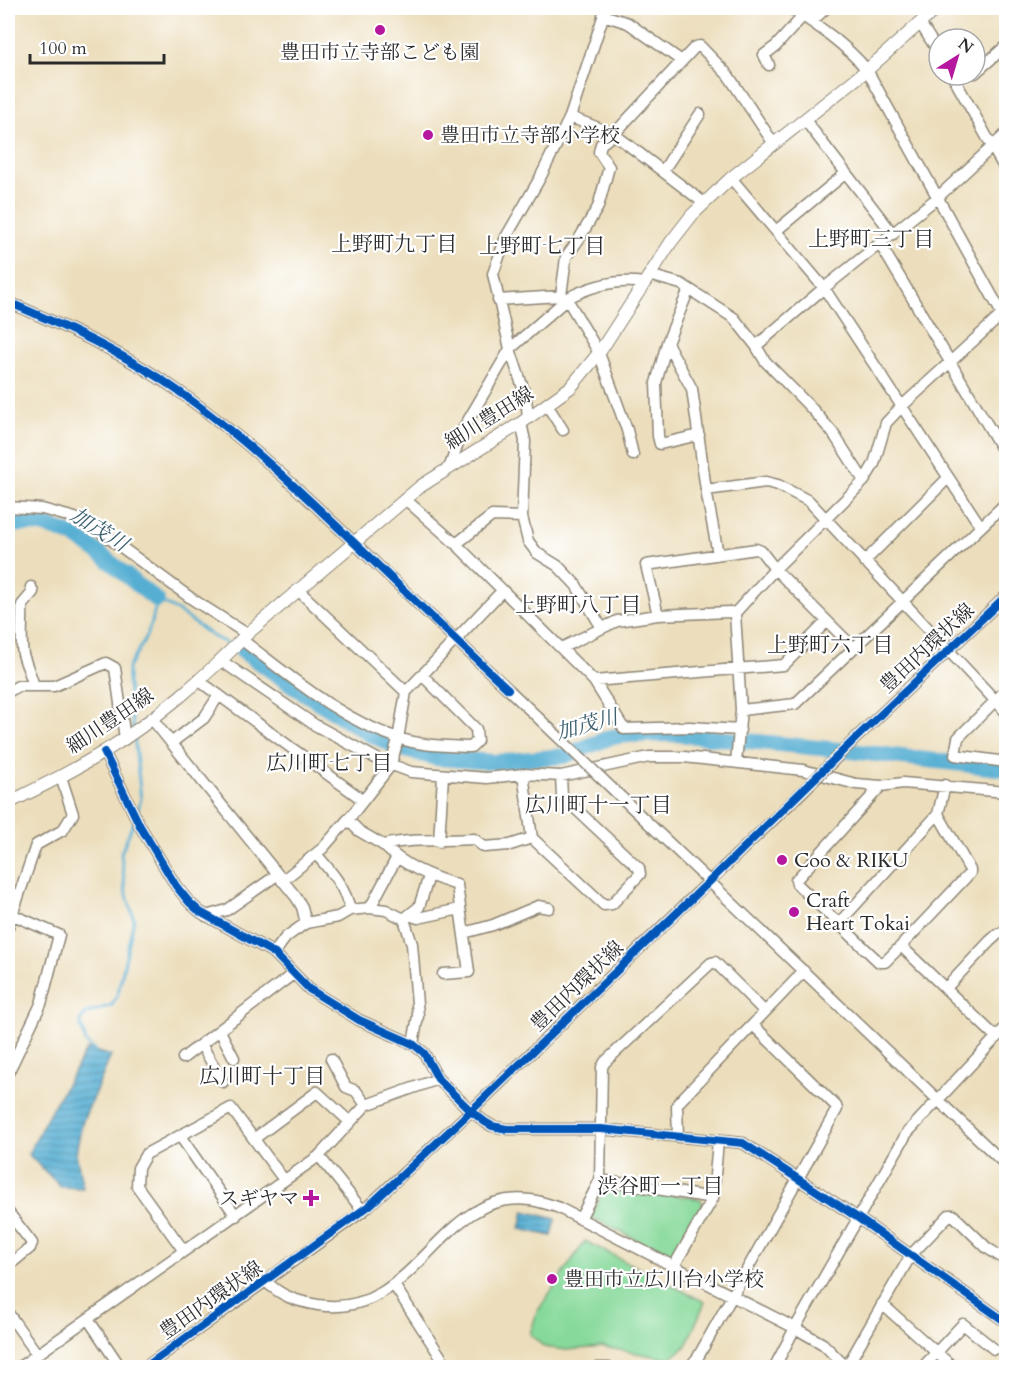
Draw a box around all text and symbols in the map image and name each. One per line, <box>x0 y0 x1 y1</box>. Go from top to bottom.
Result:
marker: 豊田市立寺部こども園 <box>373 23 387 37</box>
scale bar <box>30 27 164 65</box>
north arrow <box>927 27 987 87</box>
text: N <box>953 33 978 59</box>
text: 100 m <box>39 36 87 61</box>
place label: 豊田市立寺部こども園 <box>280 39 480 66</box>
place label: 豊田市立寺部小学校 <box>440 122 620 149</box>
marker: 豊田市立寺部小学校 <box>421 128 435 142</box>
district label: 上野町三丁目 <box>808 225 934 254</box>
district label: 上野町九丁目 <box>331 230 457 259</box>
district label: 上野町七丁目 <box>479 232 605 261</box>
street label: 細川豊田線 <box>439 380 539 456</box>
water label: 加茂川 <box>65 501 135 560</box>
district label: 上野町八丁目 <box>515 591 641 620</box>
street label: 豊田内環状線 <box>874 597 980 699</box>
district label: 上野町六丁目 <box>767 631 893 660</box>
street label: 細川豊田線 <box>61 682 159 760</box>
water label: 加茂川 <box>553 702 623 747</box>
district label: 広川町七丁目 <box>266 749 392 778</box>
district label: 広川町十一丁目 <box>525 791 672 820</box>
place label: Coo & RIKU <box>794 847 909 874</box>
marker: Coo & RIKU <box>775 853 789 867</box>
place label: Craft Heart Tokai <box>806 887 910 937</box>
marker: Craft Heart Tokai <box>787 905 801 919</box>
street label: 豊田内環状線 <box>524 935 630 1037</box>
district label: 広川町十丁目 <box>199 1062 325 1091</box>
district label: 渋谷町一丁目 <box>597 1172 723 1201</box>
place label: スギヤマ <box>219 1185 299 1212</box>
marker: スギヤマ <box>304 1191 318 1205</box>
street label: 豊田内環状線 <box>154 1255 268 1345</box>
place label: 豊田市立広川台小学校 <box>564 1266 764 1293</box>
marker: 豊田市立広川台小学校 <box>545 1272 559 1286</box>

